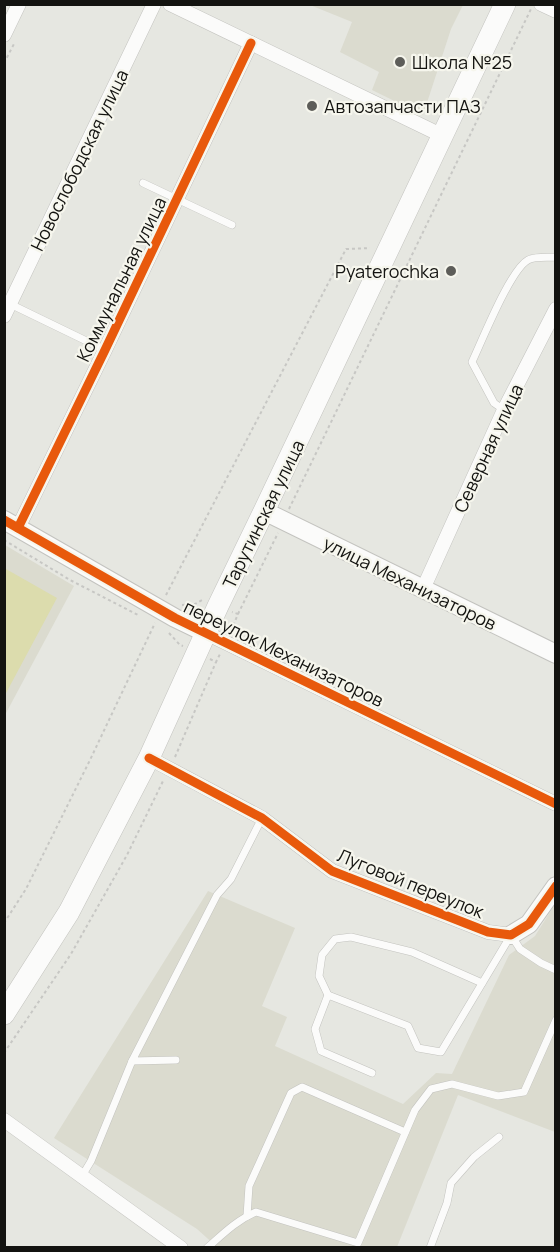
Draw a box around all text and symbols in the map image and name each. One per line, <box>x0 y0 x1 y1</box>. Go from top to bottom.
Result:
place label: Школа №25 <box>412 50 512 74</box>
marker: Школа №25 <box>393 55 407 69</box>
street label: Новослободская улица <box>25 65 133 255</box>
place label: Автозапчасти ПАЗ <box>324 94 481 118</box>
marker: Автозапчасти ПАЗ <box>305 99 319 113</box>
street label: Коммунальная улица <box>71 193 171 365</box>
place label: Pyaterochka <box>335 259 439 283</box>
marker: Pyaterochka <box>444 264 458 278</box>
street label: Северная улица <box>448 380 528 516</box>
street label: Тарутинская улица <box>217 436 309 592</box>
street label: улица Механизаторов <box>320 531 501 635</box>
street label: переулок Механизаторов <box>180 594 388 712</box>
street label: Луговой переулок <box>334 843 489 924</box>

